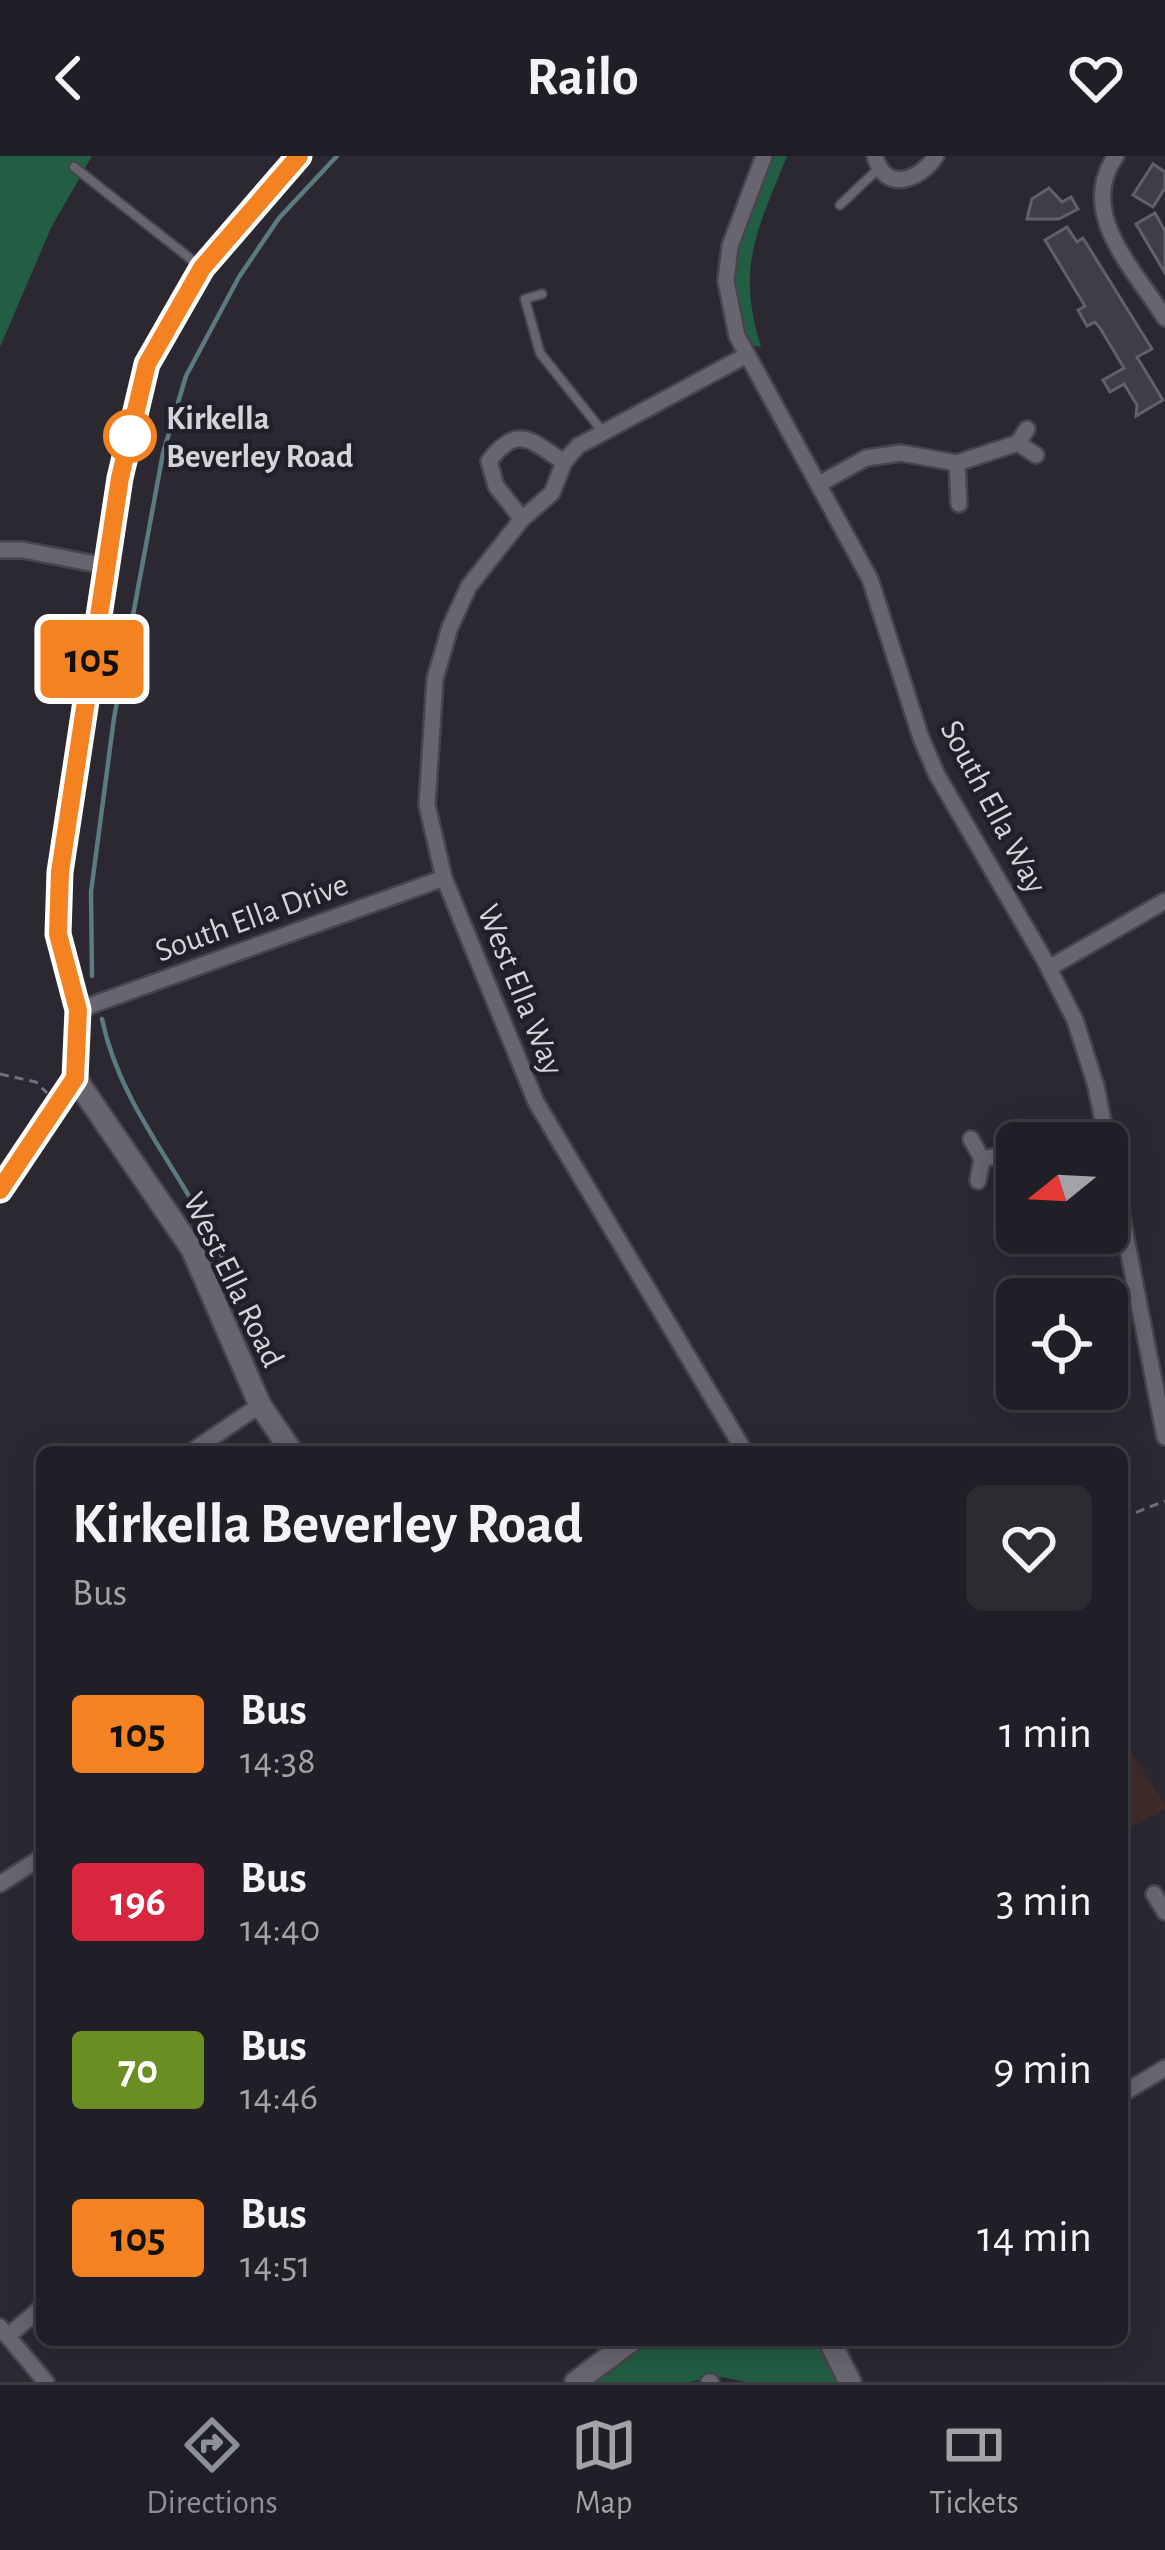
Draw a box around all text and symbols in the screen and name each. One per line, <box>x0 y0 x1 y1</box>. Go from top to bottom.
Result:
icon: back <box>36 45 102 111</box>
icon: heart <box>1063 45 1129 111</box>
text: Railo <box>526 51 639 105</box>
place label: Kirkella Beverley Road <box>166 403 353 474</box>
marker: Kirkella Beverley Road <box>105 411 155 461</box>
line badge: 105 <box>23 620 161 698</box>
text: 105 <box>64 638 120 680</box>
street label: South Ella Way <box>933 715 1052 899</box>
street label: South Ella Drive <box>151 868 353 968</box>
street label: West Ella Way <box>471 900 569 1080</box>
north arrow <box>996 1122 1128 1254</box>
map controls <box>996 1122 1128 1410</box>
street label: West Ella Road <box>176 1188 289 1373</box>
button: locate <box>996 1278 1128 1410</box>
button: heart <box>966 1485 1092 1611</box>
text: Kirkella Beverley Road <box>72 1496 583 1553</box>
text: Bus <box>72 1574 127 1613</box>
text: Bus <box>240 1688 307 1733</box>
text: 1 min <box>999 1711 1092 1756</box>
text: 105 <box>110 1713 166 1755</box>
text: 14:38 <box>240 1742 316 1781</box>
text: Bus <box>240 1856 307 1901</box>
text: 3 min <box>996 1879 1092 1924</box>
text: 196 <box>110 1881 166 1923</box>
text: 14:40 <box>240 1910 320 1949</box>
text: Bus <box>240 2024 307 2069</box>
text: 9 min <box>993 2047 1092 2092</box>
text: 70 <box>118 2049 158 2091</box>
text: 14:46 <box>240 2078 318 2117</box>
text: Bus <box>240 2192 307 2237</box>
text: 14 min <box>977 2215 1092 2260</box>
text: 105 <box>110 2217 166 2259</box>
text: 14:51 <box>240 2246 311 2285</box>
tab: Directions <box>146 2412 278 2524</box>
tab: Map <box>571 2412 637 2524</box>
tab: Tickets <box>929 2412 1019 2524</box>

